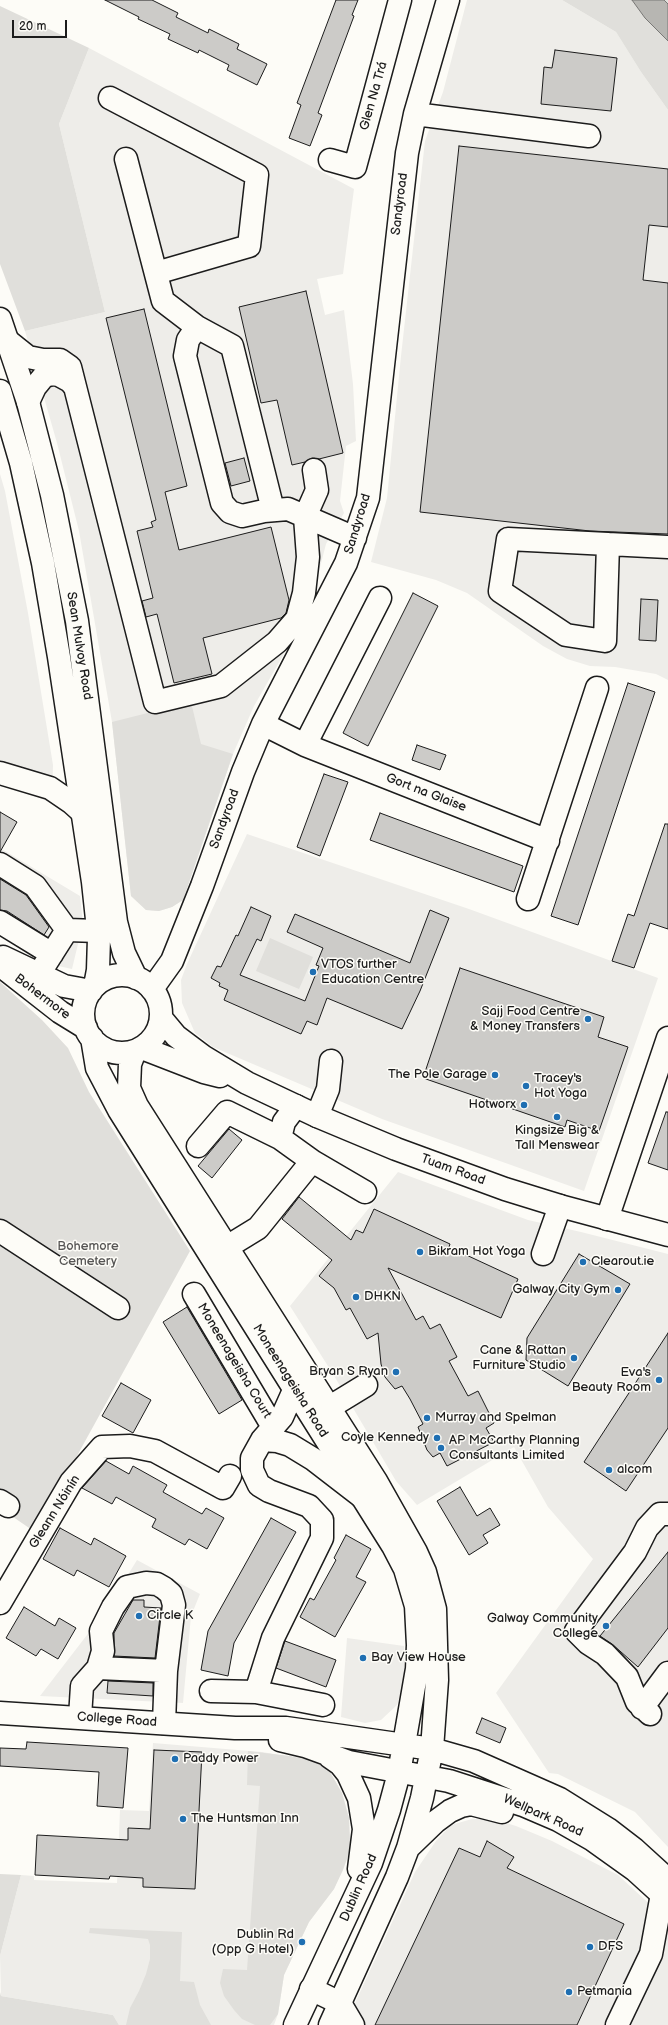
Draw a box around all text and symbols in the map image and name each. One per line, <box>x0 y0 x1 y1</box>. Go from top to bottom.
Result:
scale bar <box>14 12 69 38</box>
text: 20 m <box>19 19 46 34</box>
street label: Glen Na Trá <box>357 60 391 132</box>
street label: Sandyroad <box>388 172 412 236</box>
street label: Sandyroad <box>341 492 375 556</box>
street label: Sean Mulvoy Road <box>63 591 95 701</box>
street label: Gort na Glaise <box>384 771 468 815</box>
street label: Sandyroad <box>207 787 243 851</box>
place label: VTOS further Education Centre <box>321 957 424 988</box>
marker: VTOS further Education Centre <box>308 967 318 977</box>
street label: Bohermore <box>11 971 73 1023</box>
place label: Sajj Food Centre & Money Transfers <box>470 1004 580 1035</box>
marker: Sajj Food Centre & Money Transfers <box>583 1014 593 1024</box>
place label: The Pole Garage <box>388 1067 487 1083</box>
marker: The Pole Garage <box>490 1070 500 1080</box>
place label: Tracey's Hot Yoga <box>534 1071 587 1102</box>
marker: Tracey's Hot Yoga <box>521 1081 531 1091</box>
place label: Hotworx <box>468 1097 516 1113</box>
marker: Hotworx <box>519 1100 529 1110</box>
marker: Kingsize Big & Tall Menswear <box>552 1112 562 1122</box>
place label: Kingsize Big & Tall Menswear <box>515 1123 599 1154</box>
street label: Tuam Road <box>419 1151 487 1189</box>
park label: Bohemore Cemetery <box>57 1239 119 1270</box>
place label: Bikram Hot Yoga <box>428 1244 525 1260</box>
marker: Bikram Hot Yoga <box>415 1247 425 1257</box>
place label: Clearout.ie <box>591 1254 654 1270</box>
marker: Clearout.ie <box>578 1257 588 1267</box>
place label: Galway City Gym <box>513 1282 610 1298</box>
marker: Galway City Gym <box>613 1285 623 1295</box>
place label: DHKN <box>364 1289 401 1305</box>
marker: DHKN <box>351 1292 361 1302</box>
street label: Moneenageisha Court <box>193 1301 275 1421</box>
street label: Moneenageisha Road <box>249 1322 331 1440</box>
place label: Cane & Rattan Furniture Studio <box>472 1343 566 1374</box>
marker: Cane & Rattan Furniture Studio <box>569 1353 579 1363</box>
place label: Bryan S Ryan <box>309 1364 388 1380</box>
place label: Eva's Beauty Room <box>572 1365 651 1396</box>
marker: Bryan S Ryan <box>391 1367 401 1377</box>
marker: Eva's Beauty Room <box>654 1375 664 1385</box>
place label: Murray and Spelman <box>435 1410 556 1426</box>
marker: Murray and Spelman <box>422 1413 432 1423</box>
place label: Coyle Kennedy <box>341 1430 429 1446</box>
marker: Coyle Kennedy <box>432 1433 442 1443</box>
place label: AP McCarthy Planning Consultants Limited <box>449 1433 580 1464</box>
marker: AP McCarthy Planning Consultants Limited <box>436 1443 446 1453</box>
place label: alcom <box>617 1462 652 1478</box>
marker: alcom <box>604 1465 614 1475</box>
street label: Gleann Nóinín <box>26 1472 84 1552</box>
place label: Circle K <box>147 1608 193 1624</box>
marker: Circle K <box>134 1611 144 1621</box>
place label: Galway Community College <box>487 1611 598 1642</box>
marker: Galway Community College <box>601 1621 611 1631</box>
place label: Bay View House <box>371 1650 466 1666</box>
marker: Bay View House <box>358 1653 368 1663</box>
street label: College Road <box>76 1709 158 1731</box>
place label: Paddy Power <box>183 1751 258 1767</box>
marker: Paddy Power <box>170 1754 180 1764</box>
street label: Wellpark Road <box>501 1791 585 1841</box>
place label: The Huntsman Inn <box>191 1811 299 1827</box>
marker: The Huntsman Inn <box>178 1814 188 1824</box>
street label: Dublin Road <box>337 1852 381 1924</box>
place label: Dublin Rd (Opp G Hotel) <box>212 1927 294 1958</box>
marker: Dublin Rd (Opp G Hotel) <box>297 1937 307 1947</box>
place label: DFS <box>598 1939 623 1955</box>
marker: DFS <box>585 1942 595 1952</box>
place label: Petmania <box>577 1984 632 2000</box>
marker: Petmania <box>564 1987 574 1997</box>

